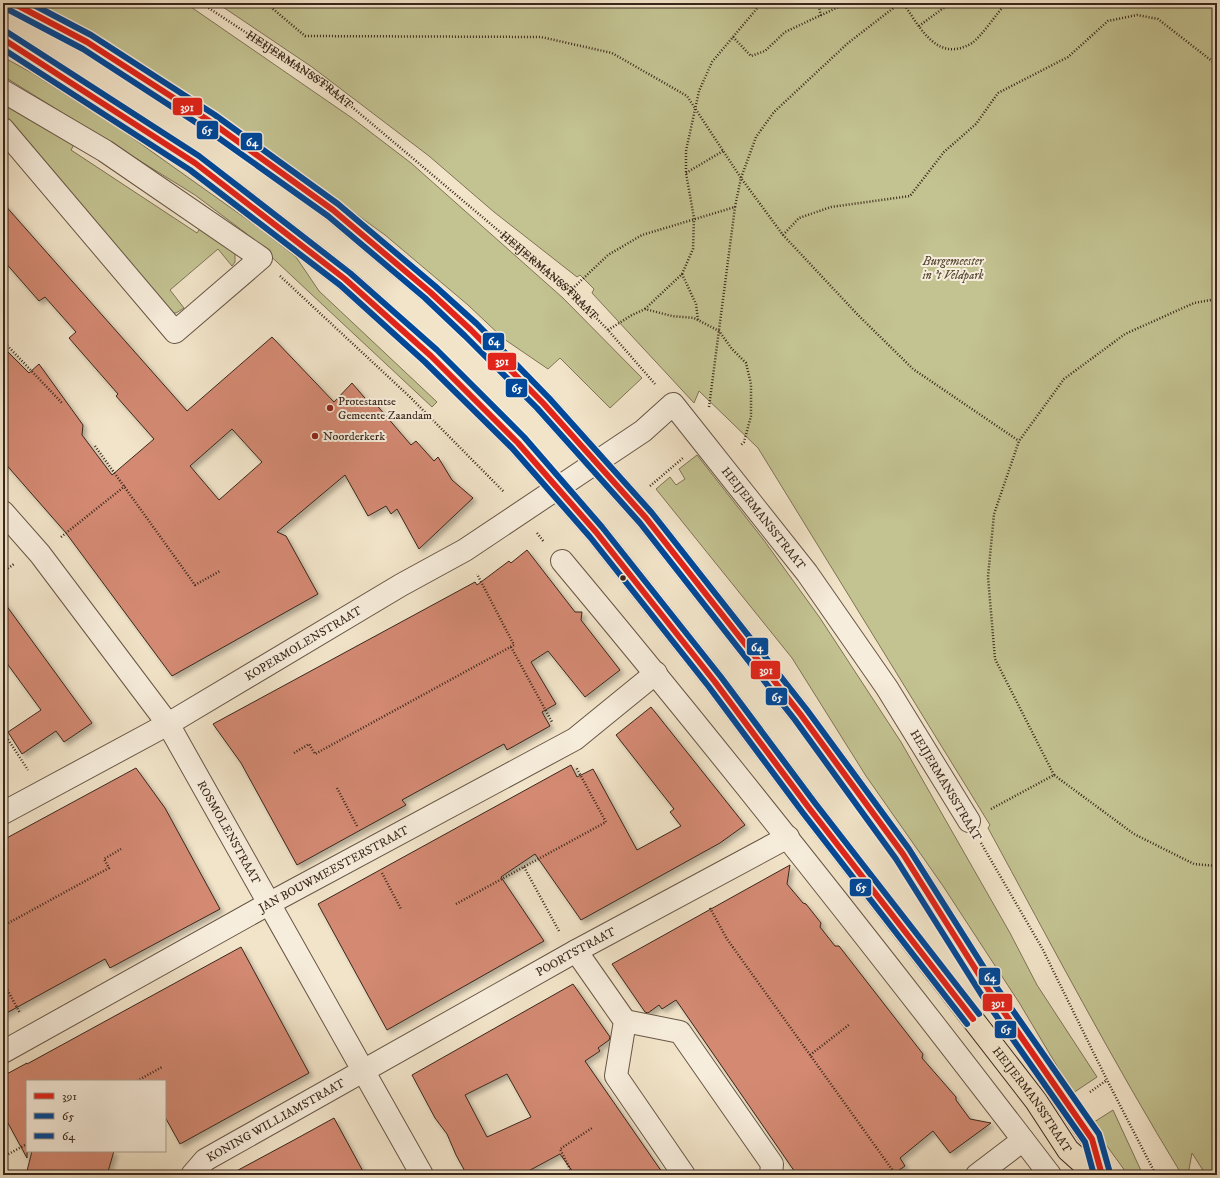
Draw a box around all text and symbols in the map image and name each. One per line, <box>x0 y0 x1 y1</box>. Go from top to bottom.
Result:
street label: HEIJERMANSSTRAAT <box>243 28 356 112</box>
line badge: 391 <box>172 97 203 116</box>
text: 391 <box>180 101 194 115</box>
line badge: 65 <box>196 120 219 140</box>
text: 65 <box>201 124 213 138</box>
line badge: 64 <box>240 132 263 151</box>
text: 64 <box>246 136 259 150</box>
street label: HEIJERMANSSTRAAT <box>497 228 601 324</box>
park label: Burgemeester in 't Veldpark <box>922 254 985 283</box>
line badge: 64 <box>482 332 505 351</box>
text: 64 <box>488 335 501 349</box>
line badge: 391 <box>487 352 517 371</box>
text: 391 <box>495 355 509 369</box>
line badge: 65 <box>505 378 528 398</box>
text: 65 <box>511 382 523 396</box>
place label: Protestantse Gemeente Zaandam <box>338 394 432 423</box>
marker: Protestantse Gemeente Zaandam <box>325 403 335 413</box>
place label: Noorderkerk <box>323 429 385 444</box>
marker: Noorderkerk <box>310 431 320 441</box>
street label: HEIJERMANSSTRAAT <box>718 464 809 573</box>
unlabelled marker <box>618 573 628 583</box>
street label: KOPERMOLENSTRAAT <box>242 603 365 684</box>
line badge: 64 <box>746 637 769 656</box>
text: 64 <box>751 641 764 655</box>
line badge: 391 <box>750 660 781 680</box>
text: 391 <box>759 664 773 678</box>
line badge: 65 <box>765 687 788 706</box>
text: 65 <box>771 691 783 705</box>
street label: HEIJERMANSSTRAAT <box>906 727 985 844</box>
street label: ROSMOLENSTRAAT <box>193 778 264 887</box>
street label: JAN BOUWMEESTERSTRAAT <box>255 823 412 916</box>
line badge: 65 <box>849 878 872 897</box>
text: 65 <box>855 881 867 895</box>
street label: POORTSTRAAT <box>533 924 618 980</box>
line badge: 64 <box>978 967 1001 986</box>
text: 64 <box>984 971 997 985</box>
line badge: 391 <box>982 993 1013 1012</box>
text: 391 <box>991 997 1005 1011</box>
line badge: 65 <box>994 1020 1017 1039</box>
text: 65 <box>1000 1023 1012 1037</box>
street label: HEIJERMANSSTRAAT <box>989 1044 1075 1156</box>
street label: KONING WILLIAMSTRAAT <box>204 1076 348 1165</box>
legend <box>26 1080 166 1152</box>
text: 391 <box>62 1089 77 1104</box>
text: 65 <box>62 1109 74 1124</box>
text: 64 <box>62 1129 76 1144</box>

